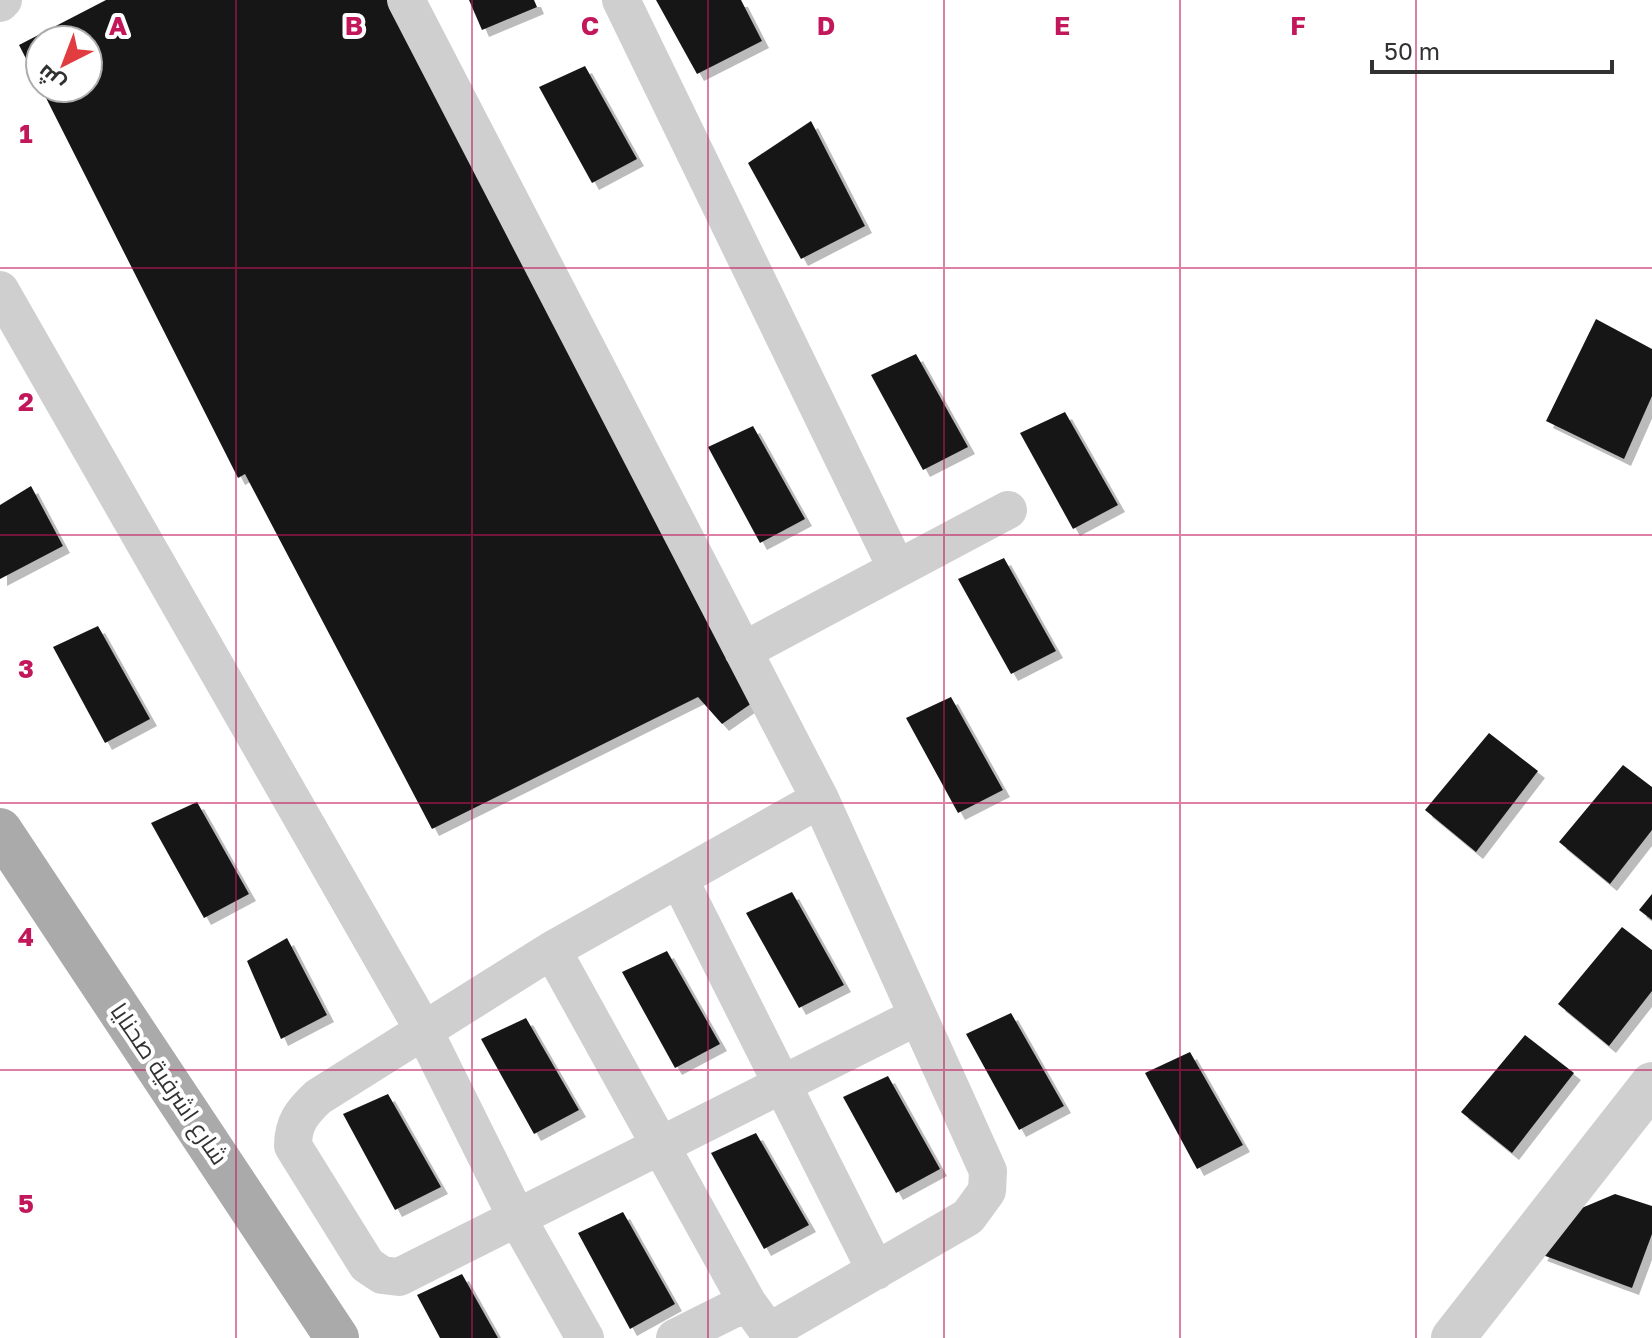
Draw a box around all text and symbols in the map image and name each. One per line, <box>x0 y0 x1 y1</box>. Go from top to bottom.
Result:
text: A <box>109 10 128 41</box>
text: B <box>345 10 363 41</box>
text: C <box>581 10 599 41</box>
text: D <box>817 10 835 41</box>
text: E <box>1054 10 1070 41</box>
text: F <box>1290 10 1306 41</box>
north arrow <box>24 24 104 104</box>
scale bar <box>1372 24 1612 74</box>
text: 50 m <box>1384 36 1440 65</box>
text: ش <box>31 59 70 99</box>
text: 1 <box>19 118 33 149</box>
text: 2 <box>18 386 34 417</box>
text: 3 <box>18 653 34 684</box>
text: 4 <box>18 921 34 952</box>
street label: شارع اشرفية صحنايا <box>103 997 235 1171</box>
text: 5 <box>18 1188 34 1219</box>

